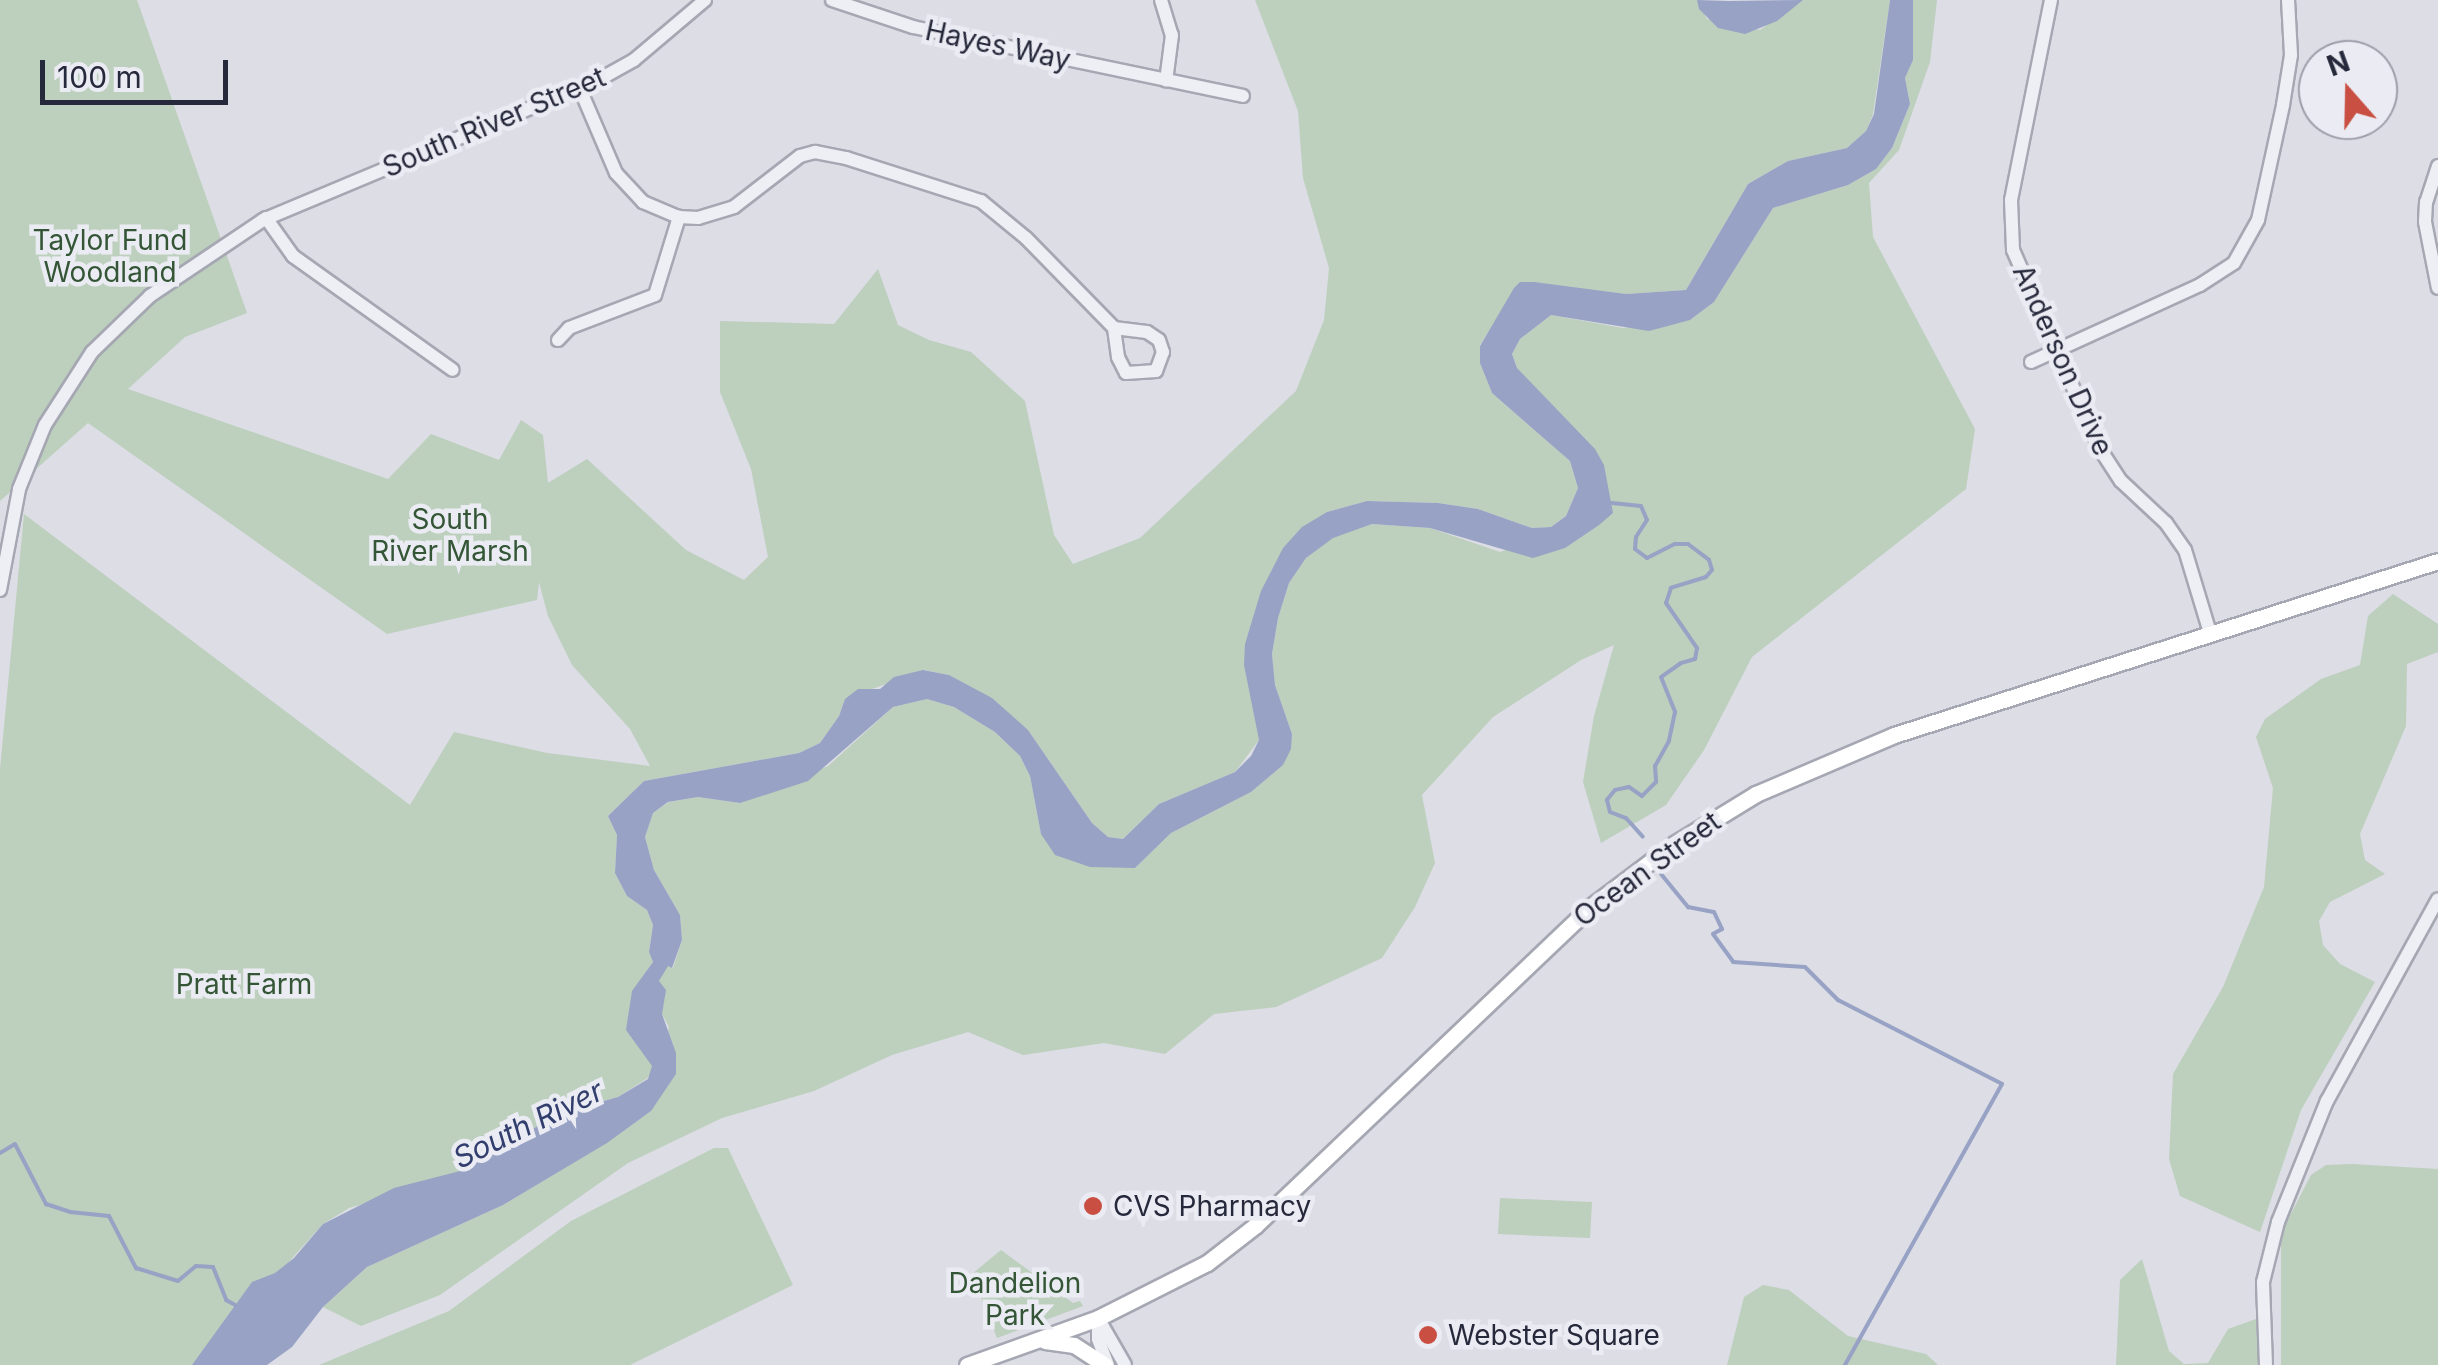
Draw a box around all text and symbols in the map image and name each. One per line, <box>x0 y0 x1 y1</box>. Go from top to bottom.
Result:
street label: Hayes Way <box>922 13 1074 77</box>
scale bar <box>45 40 232 102</box>
north arrow <box>2298 40 2398 140</box>
text: N <box>2323 44 2354 83</box>
text: 100 m <box>57 59 142 95</box>
street label: South River Street <box>378 60 610 184</box>
park label: Taylor Fund Woodland <box>32 223 188 289</box>
street label: Anderson Drive <box>2006 259 2120 461</box>
park label: South River Marsh <box>371 502 529 568</box>
street label: Ocean Street <box>1567 805 1727 933</box>
park label: Pratt Farm <box>176 967 312 1001</box>
water label: South River <box>447 1072 609 1176</box>
place label: CVS Pharmacy <box>1113 1189 1311 1223</box>
marker: CVS Pharmacy <box>1082 1195 1104 1217</box>
park label: Dandelion Park <box>949 1266 1081 1332</box>
place label: Webster Square <box>1448 1318 1660 1352</box>
marker: Webster Square <box>1417 1324 1439 1346</box>

